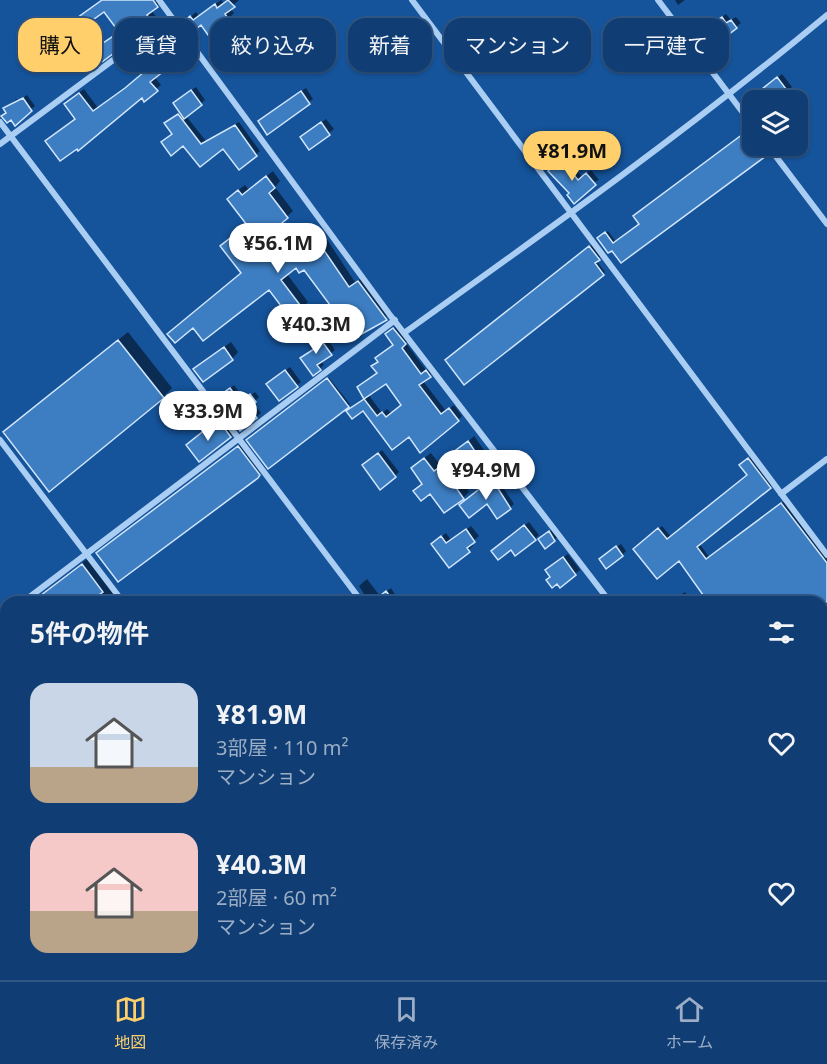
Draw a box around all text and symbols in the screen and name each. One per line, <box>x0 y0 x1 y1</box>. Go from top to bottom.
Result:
chip: 購入 <box>18 18 102 72</box>
chip: 賃貸 <box>114 18 198 72</box>
chip: 絞り込み <box>210 18 336 72</box>
chip: 新着 <box>348 18 432 72</box>
chip: マンション <box>444 18 591 72</box>
chip: 一戸建て <box>603 18 729 72</box>
map controls <box>742 90 808 156</box>
button: layers <box>742 90 808 156</box>
pin: ¥81.9M <box>523 131 621 182</box>
text: ¥81.9M <box>537 137 607 164</box>
pin: ¥56.1M <box>229 223 327 274</box>
text: ¥56.1M <box>243 229 313 256</box>
pin: ¥40.3M <box>267 304 365 355</box>
text: ¥40.3M <box>281 310 351 337</box>
pin: ¥33.9M <box>159 391 257 442</box>
text: ¥33.9M <box>173 397 243 424</box>
pin: ¥94.9M <box>437 450 535 501</box>
text: ¥94.9M <box>451 456 521 483</box>
text: 5件の物件 <box>30 615 149 651</box>
icon: filters <box>765 616 798 649</box>
text: ¥81.9M <box>216 696 307 732</box>
icon: home <box>78 707 150 779</box>
icon: heart <box>765 727 798 760</box>
text: 3部屋 · 110 m² <box>216 734 348 761</box>
text: マンション <box>216 763 316 790</box>
text: ¥40.3M <box>216 846 307 882</box>
icon: home <box>78 857 150 929</box>
icon: heart <box>765 877 798 910</box>
text: 2部屋 · 60 m² <box>216 884 337 911</box>
text: マンション <box>216 913 316 940</box>
tab: 地図 <box>114 993 147 1053</box>
tab: 保存済み <box>374 993 438 1053</box>
tab: ホーム <box>666 993 713 1053</box>

